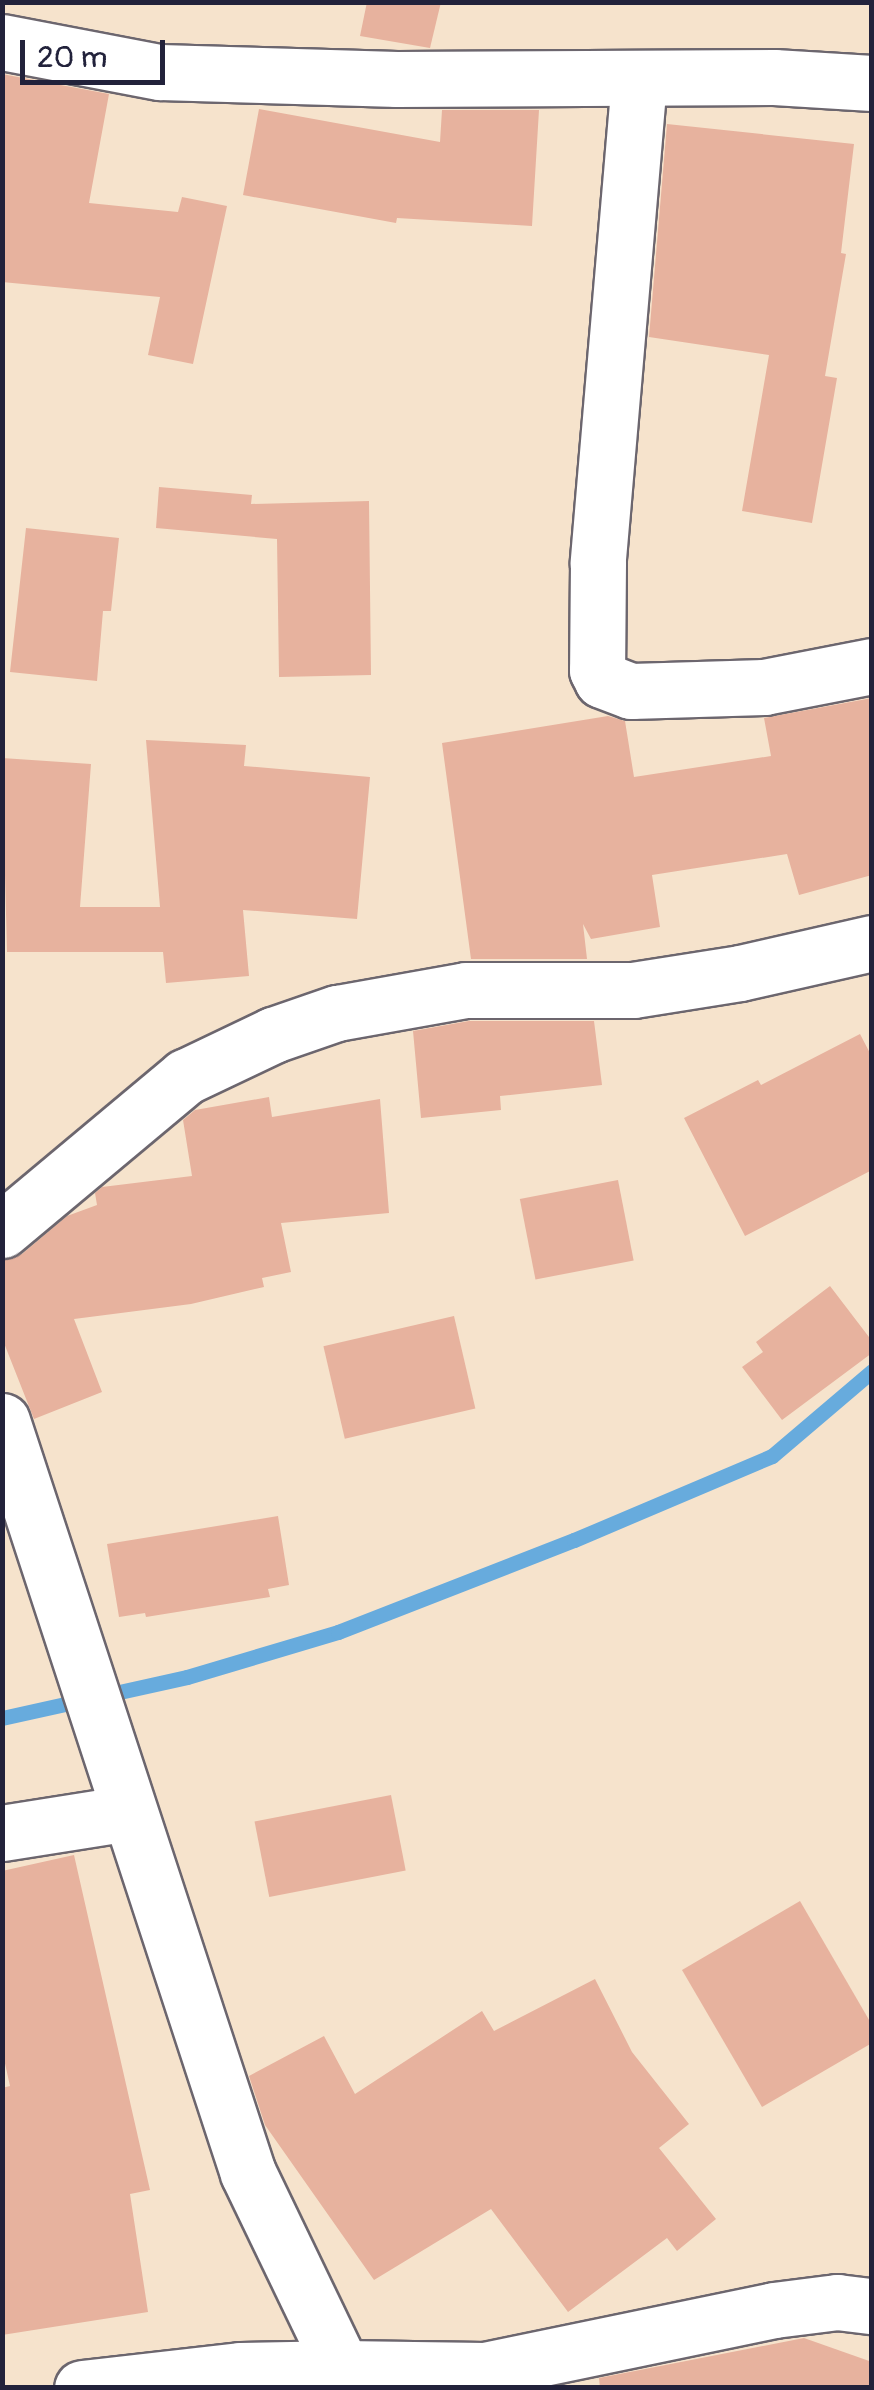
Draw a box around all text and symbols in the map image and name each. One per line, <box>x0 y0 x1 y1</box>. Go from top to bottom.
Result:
scale bar <box>25 20 170 82</box>
text: 20 m <box>37 39 107 76</box>

